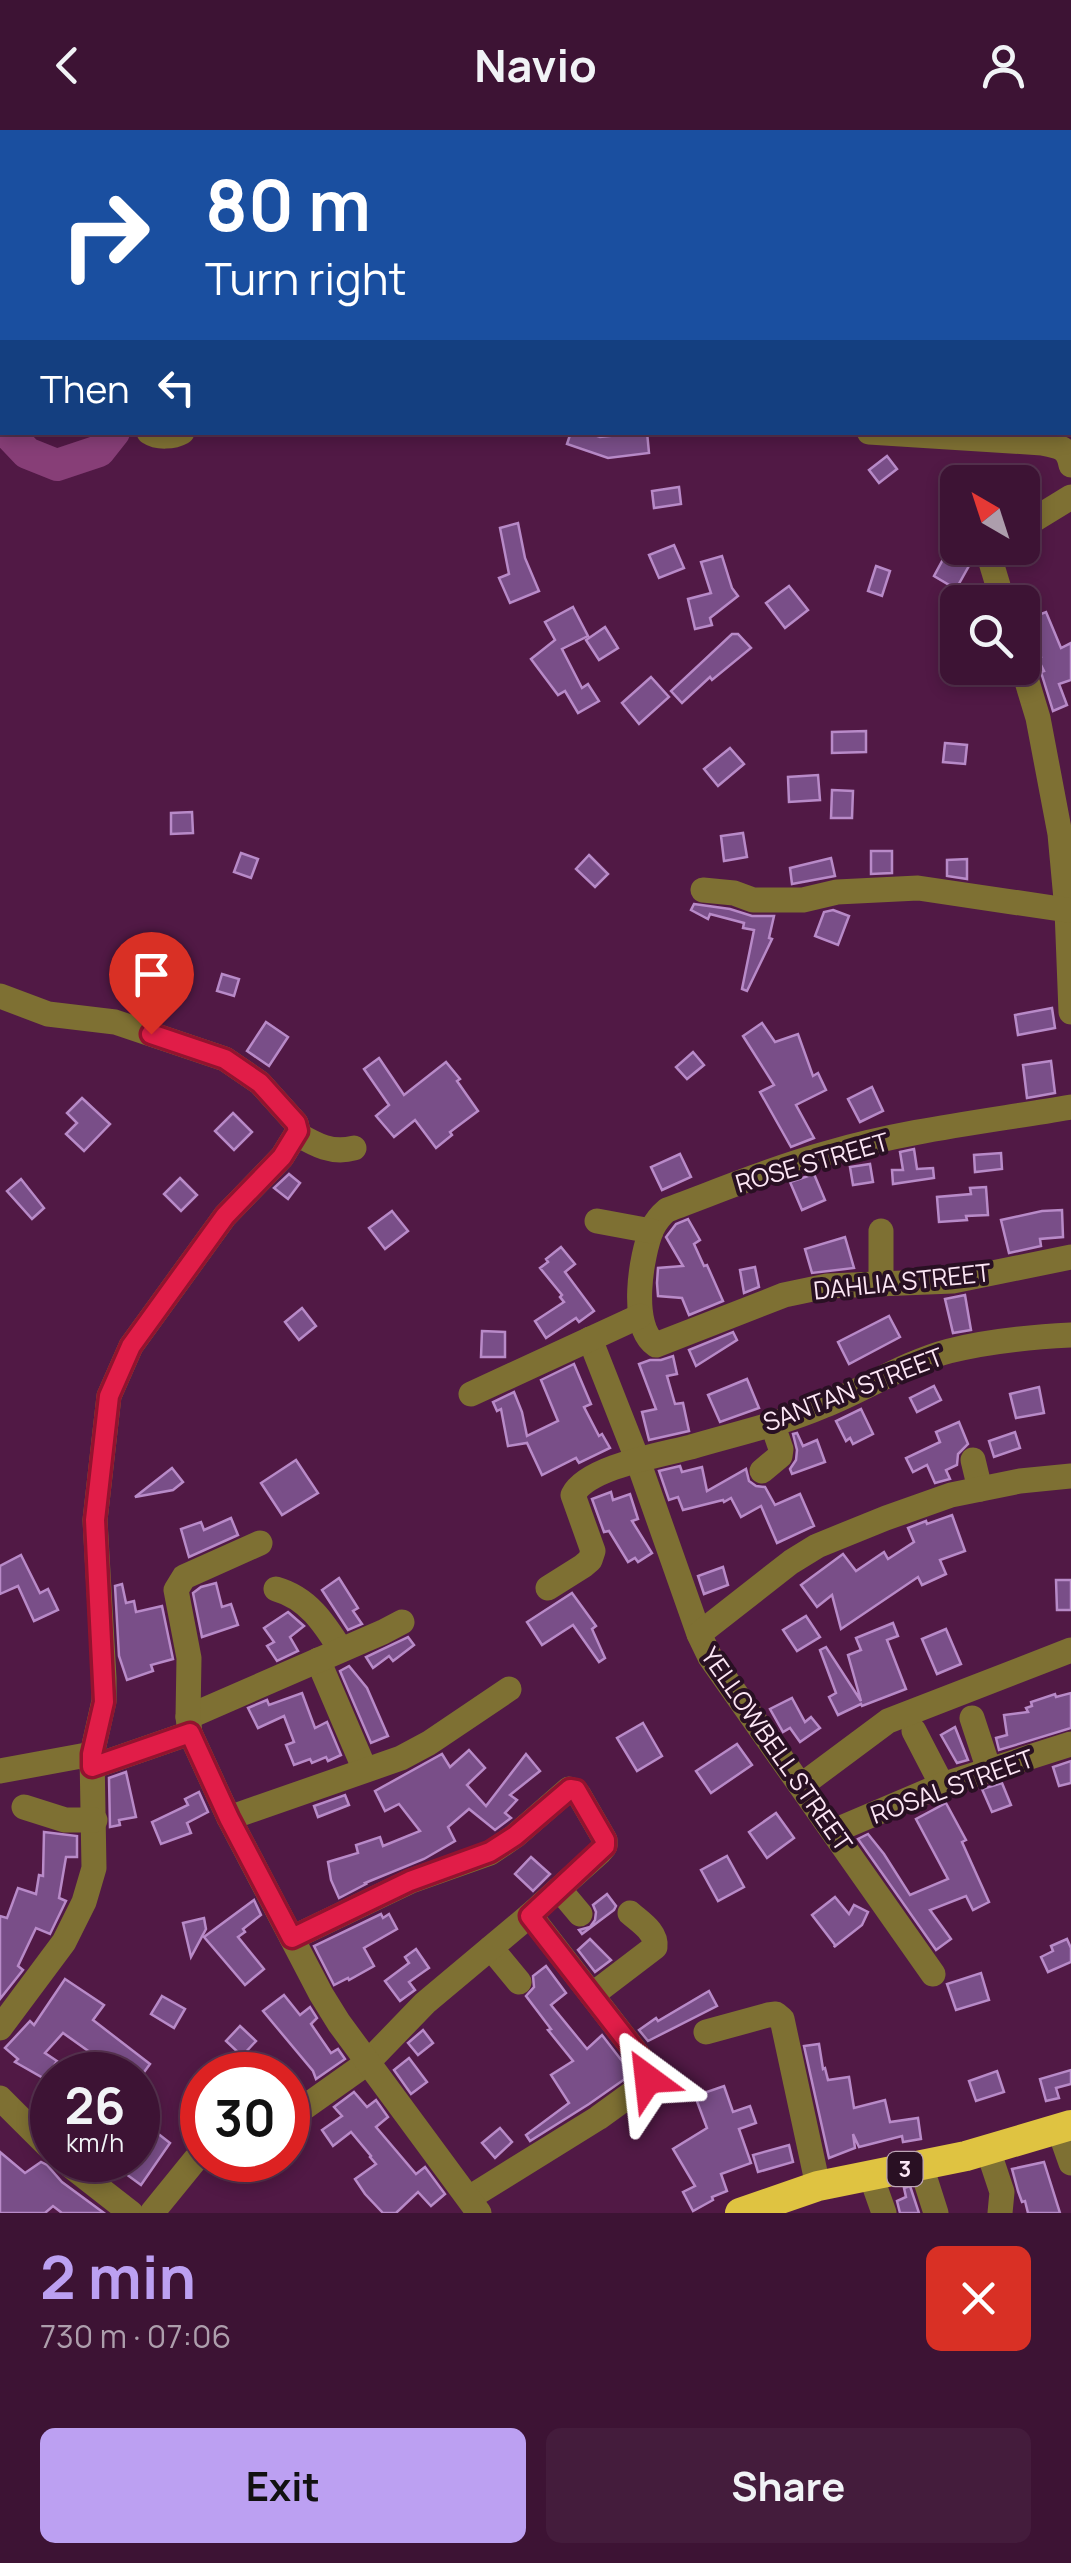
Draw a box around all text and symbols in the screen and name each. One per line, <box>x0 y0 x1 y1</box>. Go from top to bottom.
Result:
text: Navio <box>474 34 597 96</box>
icon: back <box>40 38 95 93</box>
icon: person <box>976 38 1031 93</box>
text: 80 m <box>205 156 371 252</box>
icon: right <box>40 170 170 300</box>
text: Turn right <box>205 247 406 309</box>
icon: left <box>149 360 204 415</box>
text: Then <box>40 362 129 414</box>
north arrow <box>940 465 1040 565</box>
map controls <box>940 465 1040 685</box>
button: search <box>940 585 1040 685</box>
pin <box>109 932 194 1035</box>
icon: arrive <box>124 947 179 1002</box>
street label: ROSE STREET <box>731 1123 893 1201</box>
street label: DAHLIA STREET <box>812 1254 993 1308</box>
street label: SANTAN STREET <box>758 1339 948 1439</box>
street label: YELLOWBELL STREET <box>693 1640 861 1858</box>
street label: ROSAL STREET <box>866 1740 1038 1832</box>
position arrow <box>596 2027 700 2131</box>
speed limit sign: 30 <box>180 2052 310 2182</box>
text: 26 <box>65 2071 125 2139</box>
text: km/h <box>66 2125 124 2160</box>
road number: 3 <box>888 2152 922 2186</box>
text: 2 min <box>40 2235 196 2317</box>
button: close <box>926 2246 1031 2351</box>
text: 730 m · 07:06 <box>40 2314 231 2358</box>
button: Exit <box>40 2428 526 2543</box>
button: Share <box>546 2428 1031 2543</box>

